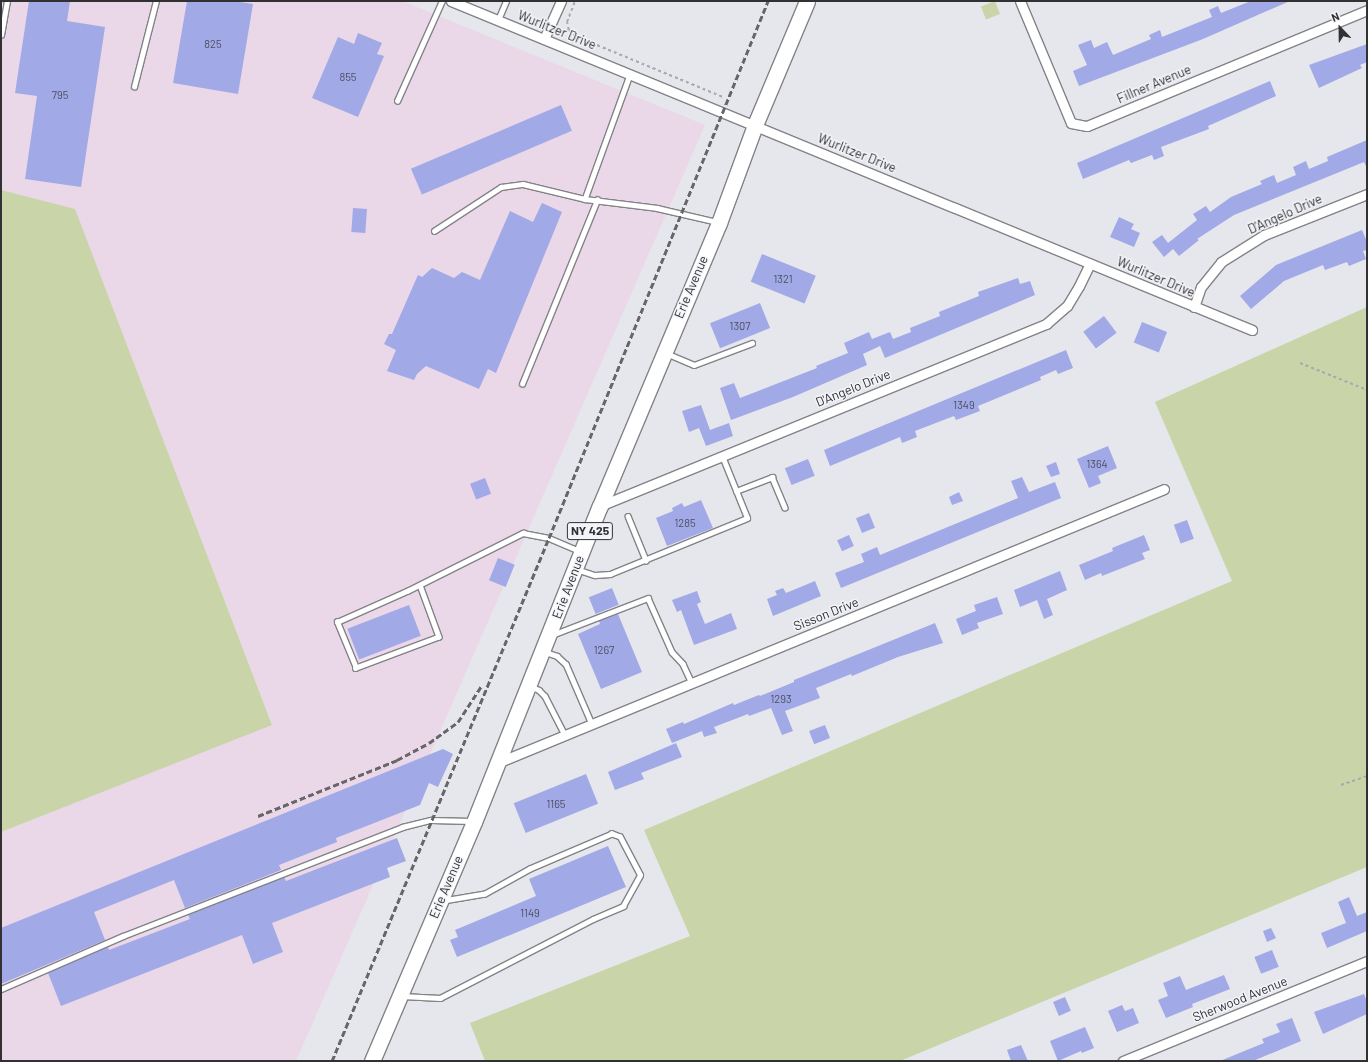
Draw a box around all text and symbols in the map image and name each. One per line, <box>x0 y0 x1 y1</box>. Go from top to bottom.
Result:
street label: Wurlitzer Drive <box>516 7 598 53</box>
north arrow <box>1320 8 1360 48</box>
text: N <box>1329 9 1341 24</box>
house number: 825 <box>204 37 222 51</box>
street label: Fillner Avenue <box>1115 61 1193 107</box>
house number: 855 <box>339 70 357 84</box>
house number: 795 <box>52 88 68 102</box>
street label: Wurlitzer Drive <box>816 130 898 176</box>
street label: D'Angelo Drive <box>1246 191 1324 237</box>
street label: Erie Avenue <box>671 253 711 321</box>
street label: Wurlitzer Drive <box>1115 254 1197 300</box>
house number: 1321 <box>773 272 793 286</box>
house number: 1307 <box>730 319 750 333</box>
street label: D'Angelo Drive <box>813 366 893 410</box>
house number: 1349 <box>953 398 975 412</box>
house number: 1364 <box>1086 457 1108 471</box>
house number: 1285 <box>674 516 696 530</box>
road number: NY 425 <box>566 521 614 541</box>
street label: Erie Avenue <box>549 553 587 621</box>
street label: Sisson Drive <box>791 594 861 634</box>
house number: 1267 <box>594 643 614 657</box>
house number: 1293 <box>770 692 792 706</box>
house number: 1165 <box>546 797 566 811</box>
street label: Erie Avenue <box>426 853 466 921</box>
house number: 1149 <box>520 906 540 920</box>
street label: Sherwood Avenue <box>1190 973 1290 1025</box>

